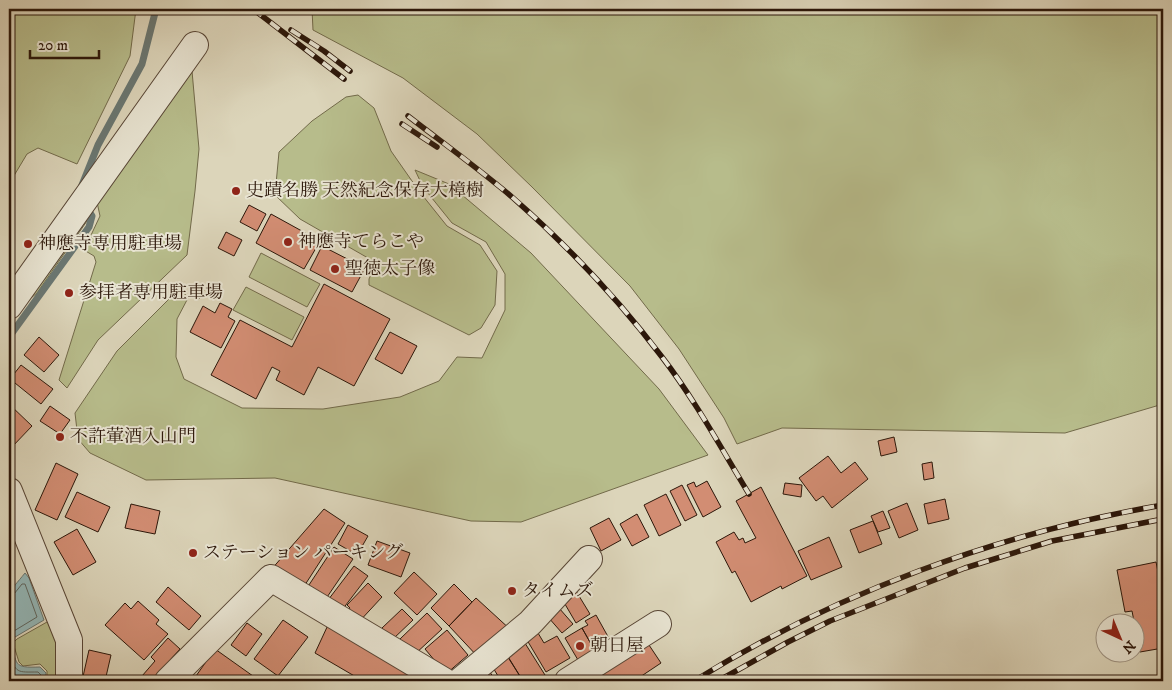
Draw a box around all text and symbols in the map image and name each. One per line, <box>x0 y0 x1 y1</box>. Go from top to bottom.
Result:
scale bar <box>30 28 99 60</box>
text: 20 m <box>38 36 68 55</box>
place label: 史蹟名勝 天然紀念保存大樟樹 <box>246 180 484 202</box>
marker: 史蹟名勝 天然紀念保存大樟樹 <box>230 185 242 197</box>
place label: 神應寺てらこや <box>298 231 424 253</box>
place label: 神應寺専用駐車場 <box>38 233 182 255</box>
marker: 神應寺てらこや <box>282 236 294 248</box>
marker: 神應寺専用駐車場 <box>22 238 34 250</box>
place label: 聖徳太子像 <box>345 258 435 280</box>
marker: 聖徳太子像 <box>329 263 341 275</box>
place label: 参拝者専用駐車場 <box>79 282 223 304</box>
marker: 参拝者専用駐車場 <box>63 287 75 299</box>
place label: 不許葷酒入山門 <box>70 426 196 448</box>
marker: 不許葷酒入山門 <box>54 431 66 443</box>
place label: ステーション パーキング <box>203 542 403 564</box>
marker: ステーション パーキング <box>187 547 199 559</box>
place label: タイムズ <box>522 580 594 602</box>
marker: タイムズ <box>506 585 518 597</box>
north arrow <box>1094 612 1144 662</box>
place label: 朝日屋 <box>590 635 644 657</box>
text: N <box>1118 636 1139 657</box>
marker: 朝日屋 <box>574 640 586 652</box>

